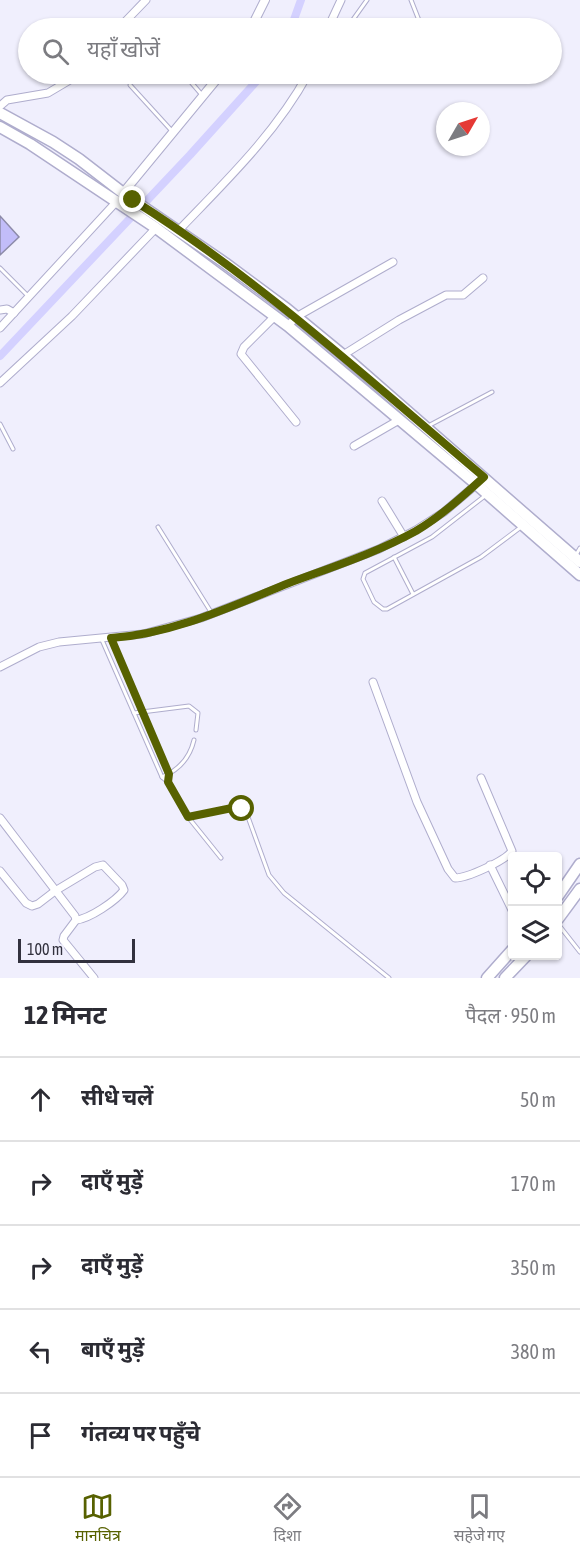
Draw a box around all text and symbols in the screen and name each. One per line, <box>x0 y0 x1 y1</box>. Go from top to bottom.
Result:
search box <box>18 18 562 84</box>
icon: search <box>39 35 72 68</box>
text: यहाँ खोजें <box>87 36 160 62</box>
north arrow <box>436 102 490 156</box>
route end <box>119 186 145 212</box>
route start <box>228 795 254 821</box>
map controls <box>508 852 562 960</box>
button: locate <box>508 852 562 906</box>
button: layers <box>508 906 562 960</box>
scale bar <box>18 936 135 964</box>
text: 100 m <box>27 940 63 958</box>
text: 12 मिनट <box>24 1000 107 1030</box>
text: पैदल · 950 m <box>465 1004 556 1027</box>
icon: ahead <box>24 1083 57 1116</box>
text: सीधे चलें <box>81 1084 153 1110</box>
text: 50 m <box>520 1088 556 1111</box>
icon: right <box>24 1167 57 1200</box>
text: दाएँ मुड़ें <box>81 1168 143 1194</box>
text: 170 m <box>511 1172 556 1195</box>
icon: right <box>24 1251 57 1284</box>
text: दाएँ मुड़ें <box>81 1252 143 1278</box>
text: 350 m <box>511 1256 556 1279</box>
icon: left <box>24 1335 57 1368</box>
text: बाएँ मुड़ें <box>81 1336 144 1362</box>
text: 380 m <box>511 1340 556 1363</box>
icon: arrive <box>24 1419 57 1452</box>
text: गंतव्य पर पहुँचे <box>81 1420 200 1446</box>
tab: मानचित्र <box>75 1490 121 1548</box>
tab: दिशा <box>271 1490 304 1548</box>
tab: सहेजे गए <box>454 1490 505 1548</box>

